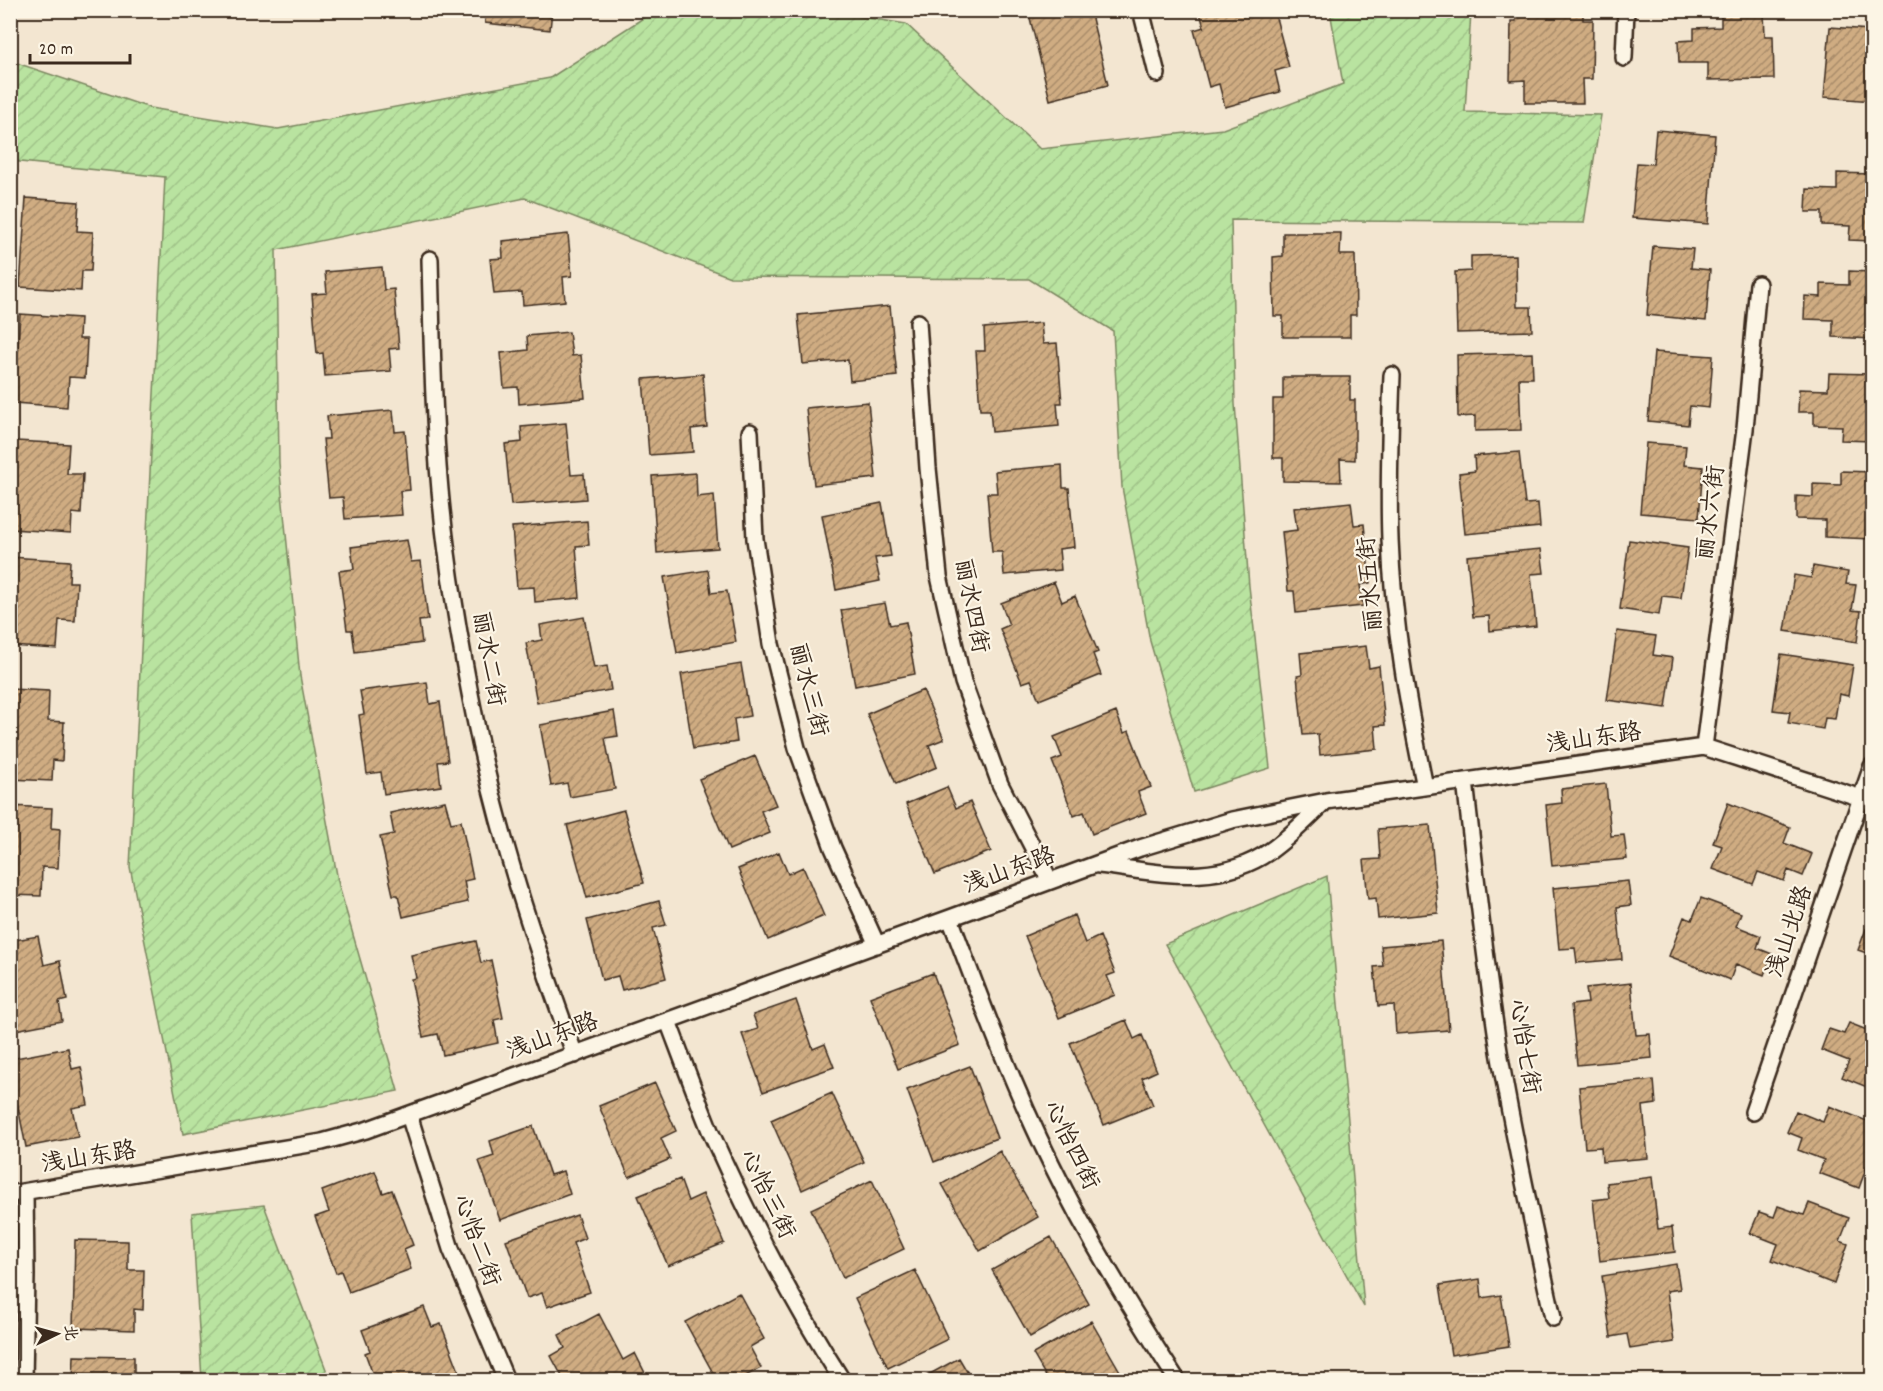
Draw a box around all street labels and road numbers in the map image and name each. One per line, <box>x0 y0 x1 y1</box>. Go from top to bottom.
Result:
street label: 丽水六街 <box>1689 463 1735 563</box>
street label: 丽水五街 <box>1351 535 1393 633</box>
street label: 丽水四街 <box>944 556 996 656</box>
street label: 丽水二街 <box>462 609 512 709</box>
street label: 丽水三街 <box>779 639 835 741</box>
street label: 浅山东路 <box>1544 716 1644 764</box>
street label: 浅山东路 <box>959 840 1061 904</box>
street label: 浅山北路 <box>1759 881 1823 983</box>
street label: 心怡七街 <box>1499 997 1547 1097</box>
street label: 浅山东路 <box>502 1006 604 1070</box>
street label: 心怡四街 <box>1034 1095 1106 1197</box>
street label: 浅山东路 <box>39 1135 139 1183</box>
street label: 心怡三街 <box>730 1144 802 1246</box>
street label: 心怡二街 <box>443 1190 507 1292</box>

